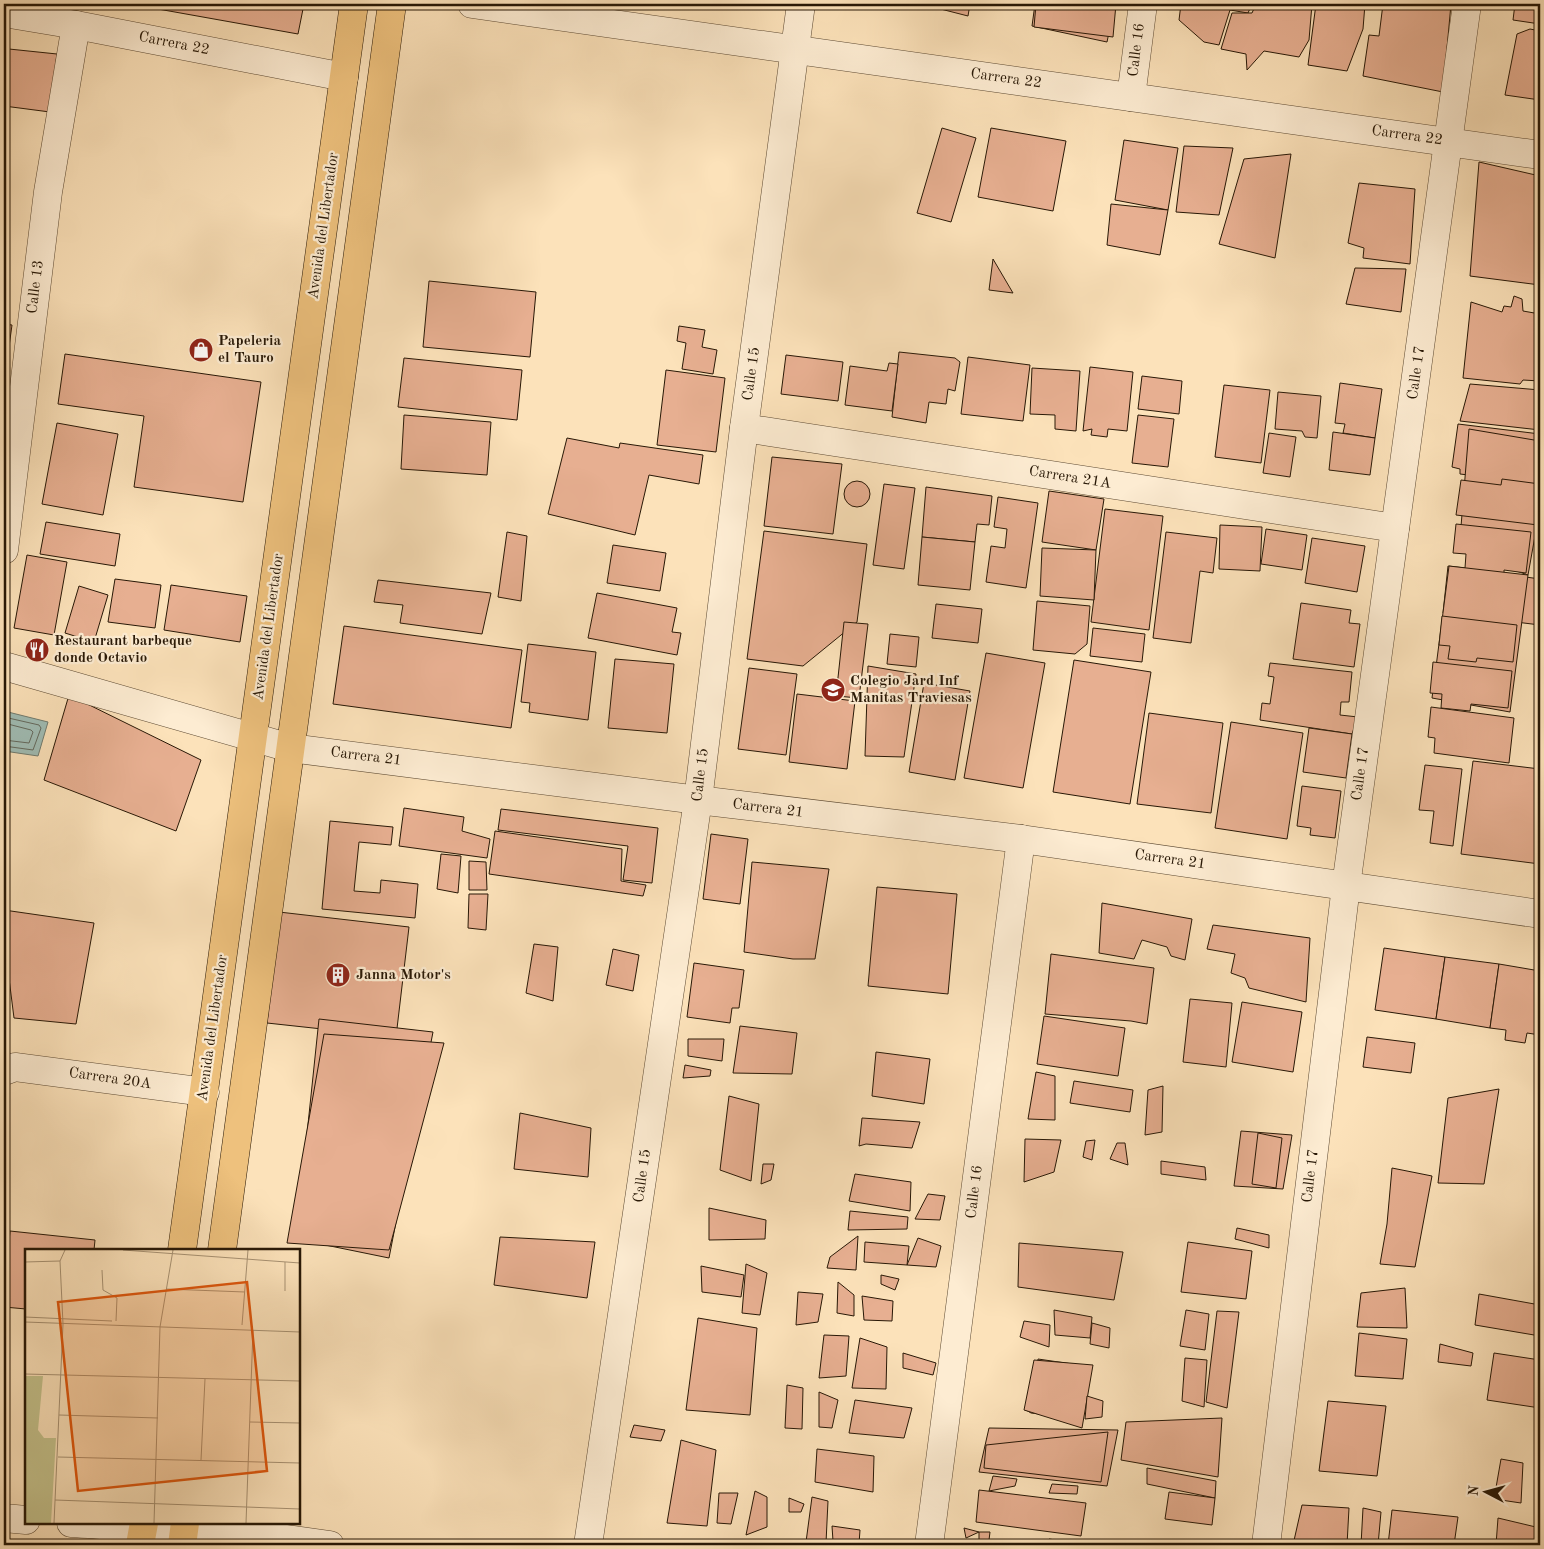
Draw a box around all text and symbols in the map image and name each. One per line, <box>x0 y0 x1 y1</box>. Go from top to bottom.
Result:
street label: Calle 16 <box>1126 22 1148 78</box>
street label: Carrera 22 <box>137 30 211 58</box>
street label: Carrera 22 <box>969 67 1043 91</box>
street label: Carrera 22 <box>1370 124 1444 148</box>
street label: Avenida del Libertador <box>306 152 342 300</box>
street label: Calle 13 <box>25 259 47 315</box>
place label: Papeleria el Tauro <box>218 334 281 366</box>
shop icon: Papeleria el Tauro <box>188 337 214 363</box>
street label: Calle 17 <box>1406 345 1428 401</box>
street label: Calle 15 <box>741 346 763 402</box>
street label: Carrera 21A <box>1028 464 1113 492</box>
street label: Avenida del Libertador <box>251 553 287 701</box>
place label: Restaurant barbeque donde Octavio <box>54 634 192 666</box>
restaurant icon: Restaurant barbeque donde Octavio <box>24 637 50 663</box>
place label: Colegio Jard Inf Manitas Traviesas <box>850 674 972 706</box>
school or university icon: Colegio Jard Inf Manitas Traviesas <box>820 677 846 703</box>
street label: Carrera 21 <box>329 745 403 769</box>
street label: Calle 17 <box>1350 746 1372 802</box>
street label: Calle 15 <box>690 747 712 803</box>
street label: Carrera 21 <box>731 797 805 821</box>
street label: Carrera 21 <box>1133 848 1207 872</box>
street label: Avenida del Libertador <box>195 954 231 1102</box>
building icon: Janna Motor's <box>325 962 351 988</box>
place label: Janna Motor's <box>356 968 451 983</box>
street label: Carrera 20A <box>68 1066 153 1092</box>
street label: Calle 15 <box>632 1148 654 1204</box>
street label: Calle 17 <box>1300 1148 1322 1204</box>
street label: Calle 16 <box>964 1164 986 1220</box>
inset map <box>25 1249 300 1524</box>
north arrow <box>1462 1466 1512 1516</box>
text: N <box>1467 1484 1482 1497</box>

